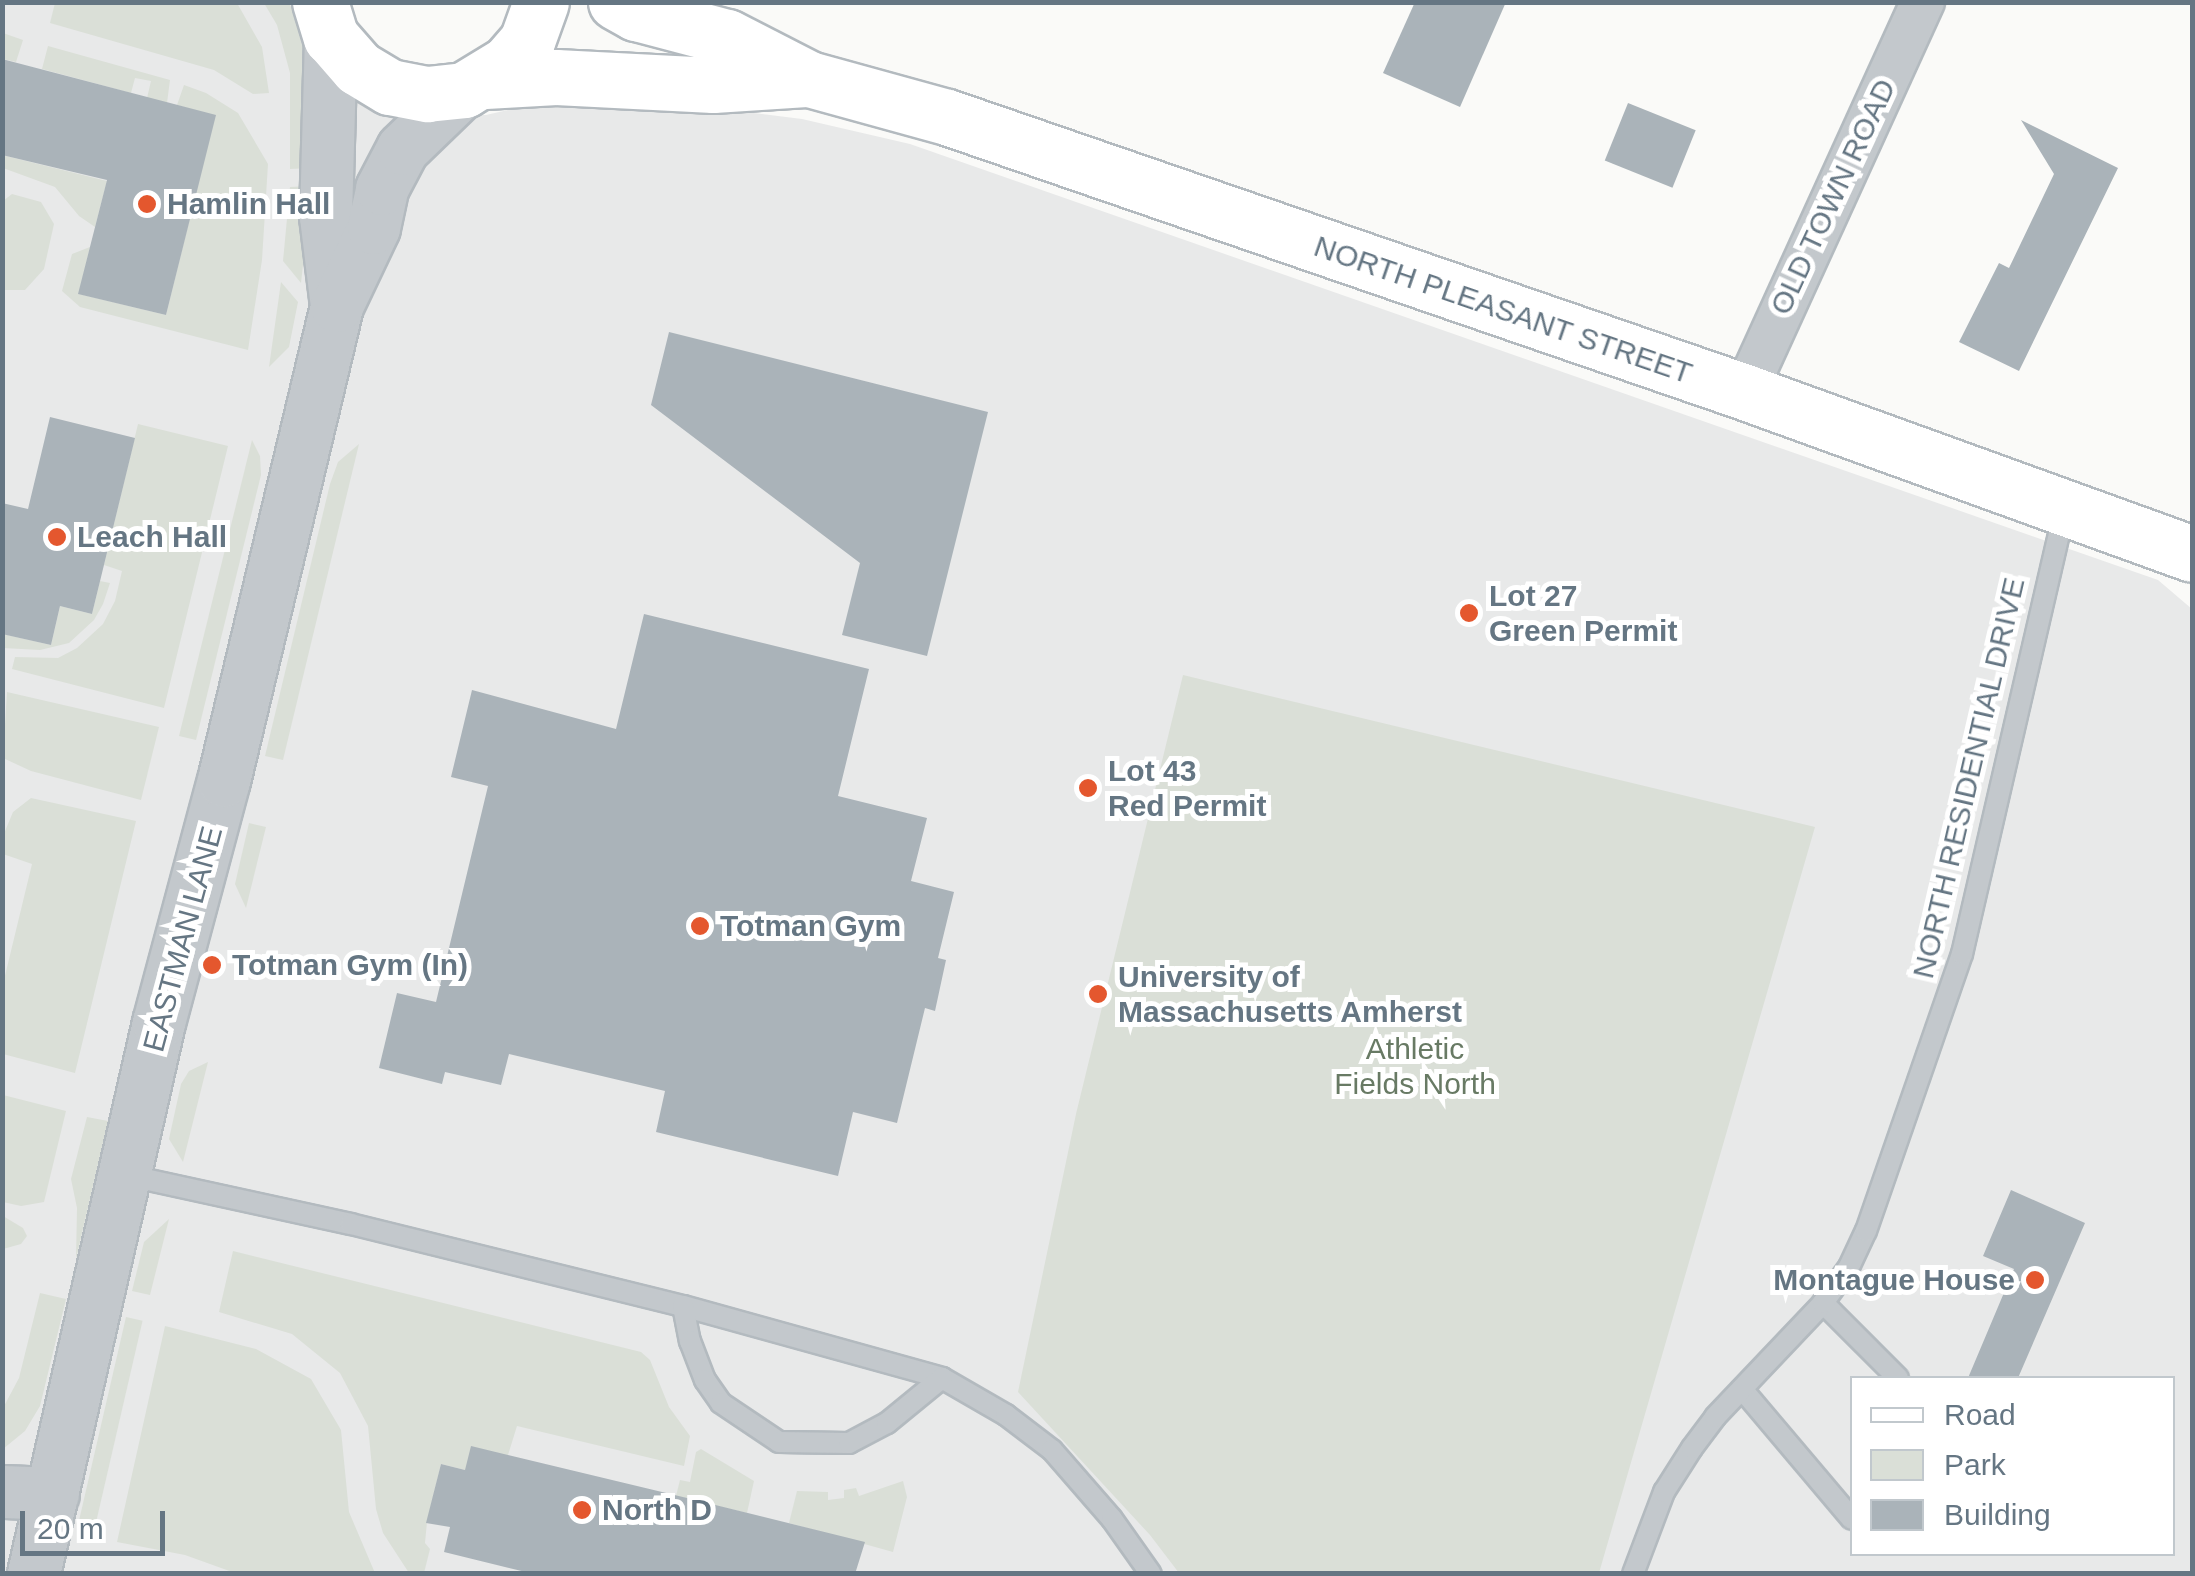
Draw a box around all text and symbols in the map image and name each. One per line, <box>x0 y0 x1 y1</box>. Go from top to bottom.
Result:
street label: OLD TOWN ROAD <box>1763 73 1903 321</box>
place label: Hamlin Hall <box>167 186 330 222</box>
marker: Hamlin Hall <box>136 193 158 215</box>
street label: NORTH PLEASANT STREET <box>1309 228 1697 392</box>
place label: Leach Hall <box>77 519 227 555</box>
marker: Leach Hall <box>46 526 68 548</box>
street label: NORTH RESIDENTIAL DRIVE <box>1905 574 2033 982</box>
place label: Lot 27 Green Permit <box>1489 578 1677 648</box>
marker: Lot 27 Green Permit <box>1458 602 1480 624</box>
place label: Lot 43 Red Permit <box>1108 753 1266 824</box>
marker: Lot 43 Red Permit <box>1077 777 1099 799</box>
street label: EASTMAN LANE <box>136 822 230 1056</box>
place label: Totman Gym <box>720 908 901 944</box>
marker: Totman Gym <box>689 915 711 937</box>
place label: Totman Gym (In) <box>232 947 468 983</box>
marker: Totman Gym (In) <box>201 954 223 976</box>
place label: University of Massachusetts Amherst <box>1118 959 1463 1030</box>
marker: University of Massachusetts Amherst <box>1087 983 1109 1005</box>
park label: Athletic Fields North <box>1334 1031 1496 1102</box>
place label: Montague House <box>1773 1262 2015 1298</box>
marker: Montague House <box>2024 1269 2046 1291</box>
legend <box>1850 1376 2175 1556</box>
text: Road <box>1944 1398 2016 1431</box>
text: Park <box>1944 1448 2006 1481</box>
scale bar <box>25 1491 170 1553</box>
place label: North D <box>602 1492 712 1528</box>
text: Building <box>1944 1498 2051 1531</box>
marker: North D <box>571 1499 593 1521</box>
text: 20 m <box>37 1512 104 1545</box>

